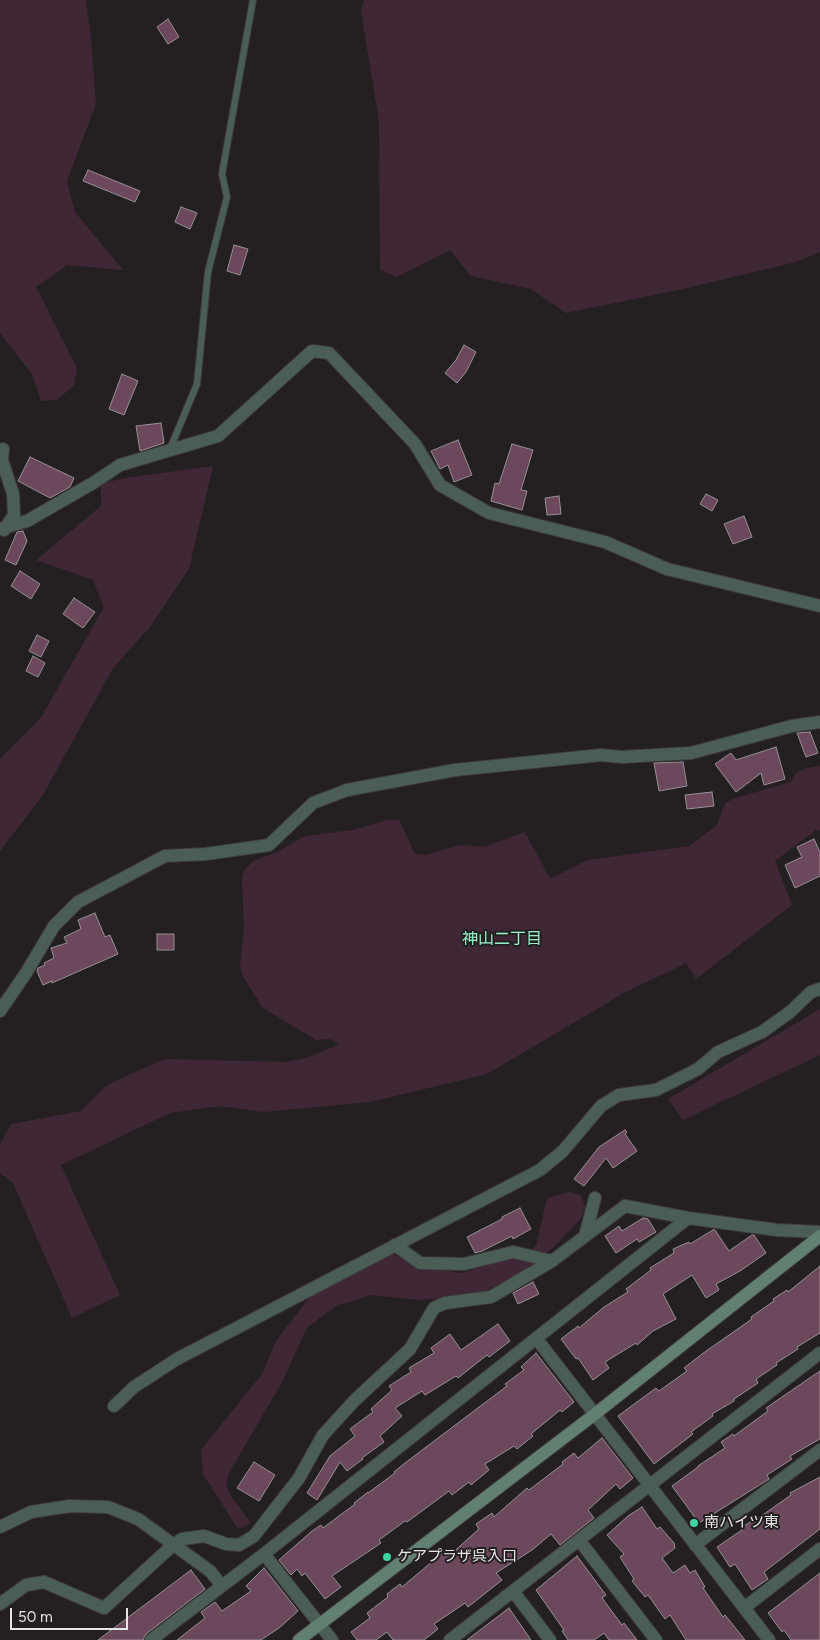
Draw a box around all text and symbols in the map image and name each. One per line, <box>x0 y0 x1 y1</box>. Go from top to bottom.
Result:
district label: 神山二丁目 <box>462 929 542 949</box>
place label: 南ハイツ東 <box>704 1514 779 1532</box>
marker: 南ハイツ東 <box>688 1517 700 1529</box>
place label: ケアプラザ呉入口 <box>397 1548 517 1566</box>
marker: ケアプラザ呉入口 <box>381 1551 393 1563</box>
scale bar <box>12 1598 130 1630</box>
text: 50 m <box>18 1608 53 1626</box>

